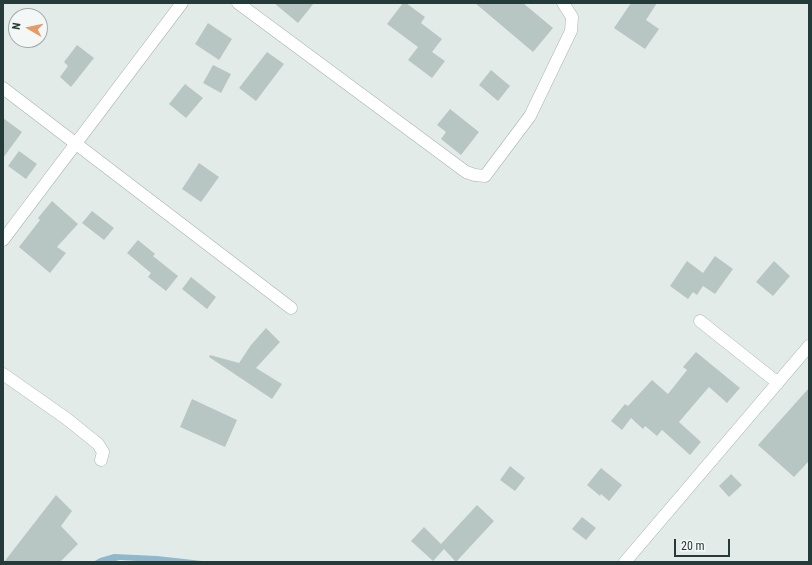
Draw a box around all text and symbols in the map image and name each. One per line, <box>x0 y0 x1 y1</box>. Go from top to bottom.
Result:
north arrow <box>8 8 48 48</box>
text: N <box>10 22 24 31</box>
scale bar <box>676 531 732 557</box>
text: 20 m <box>681 539 705 553</box>

